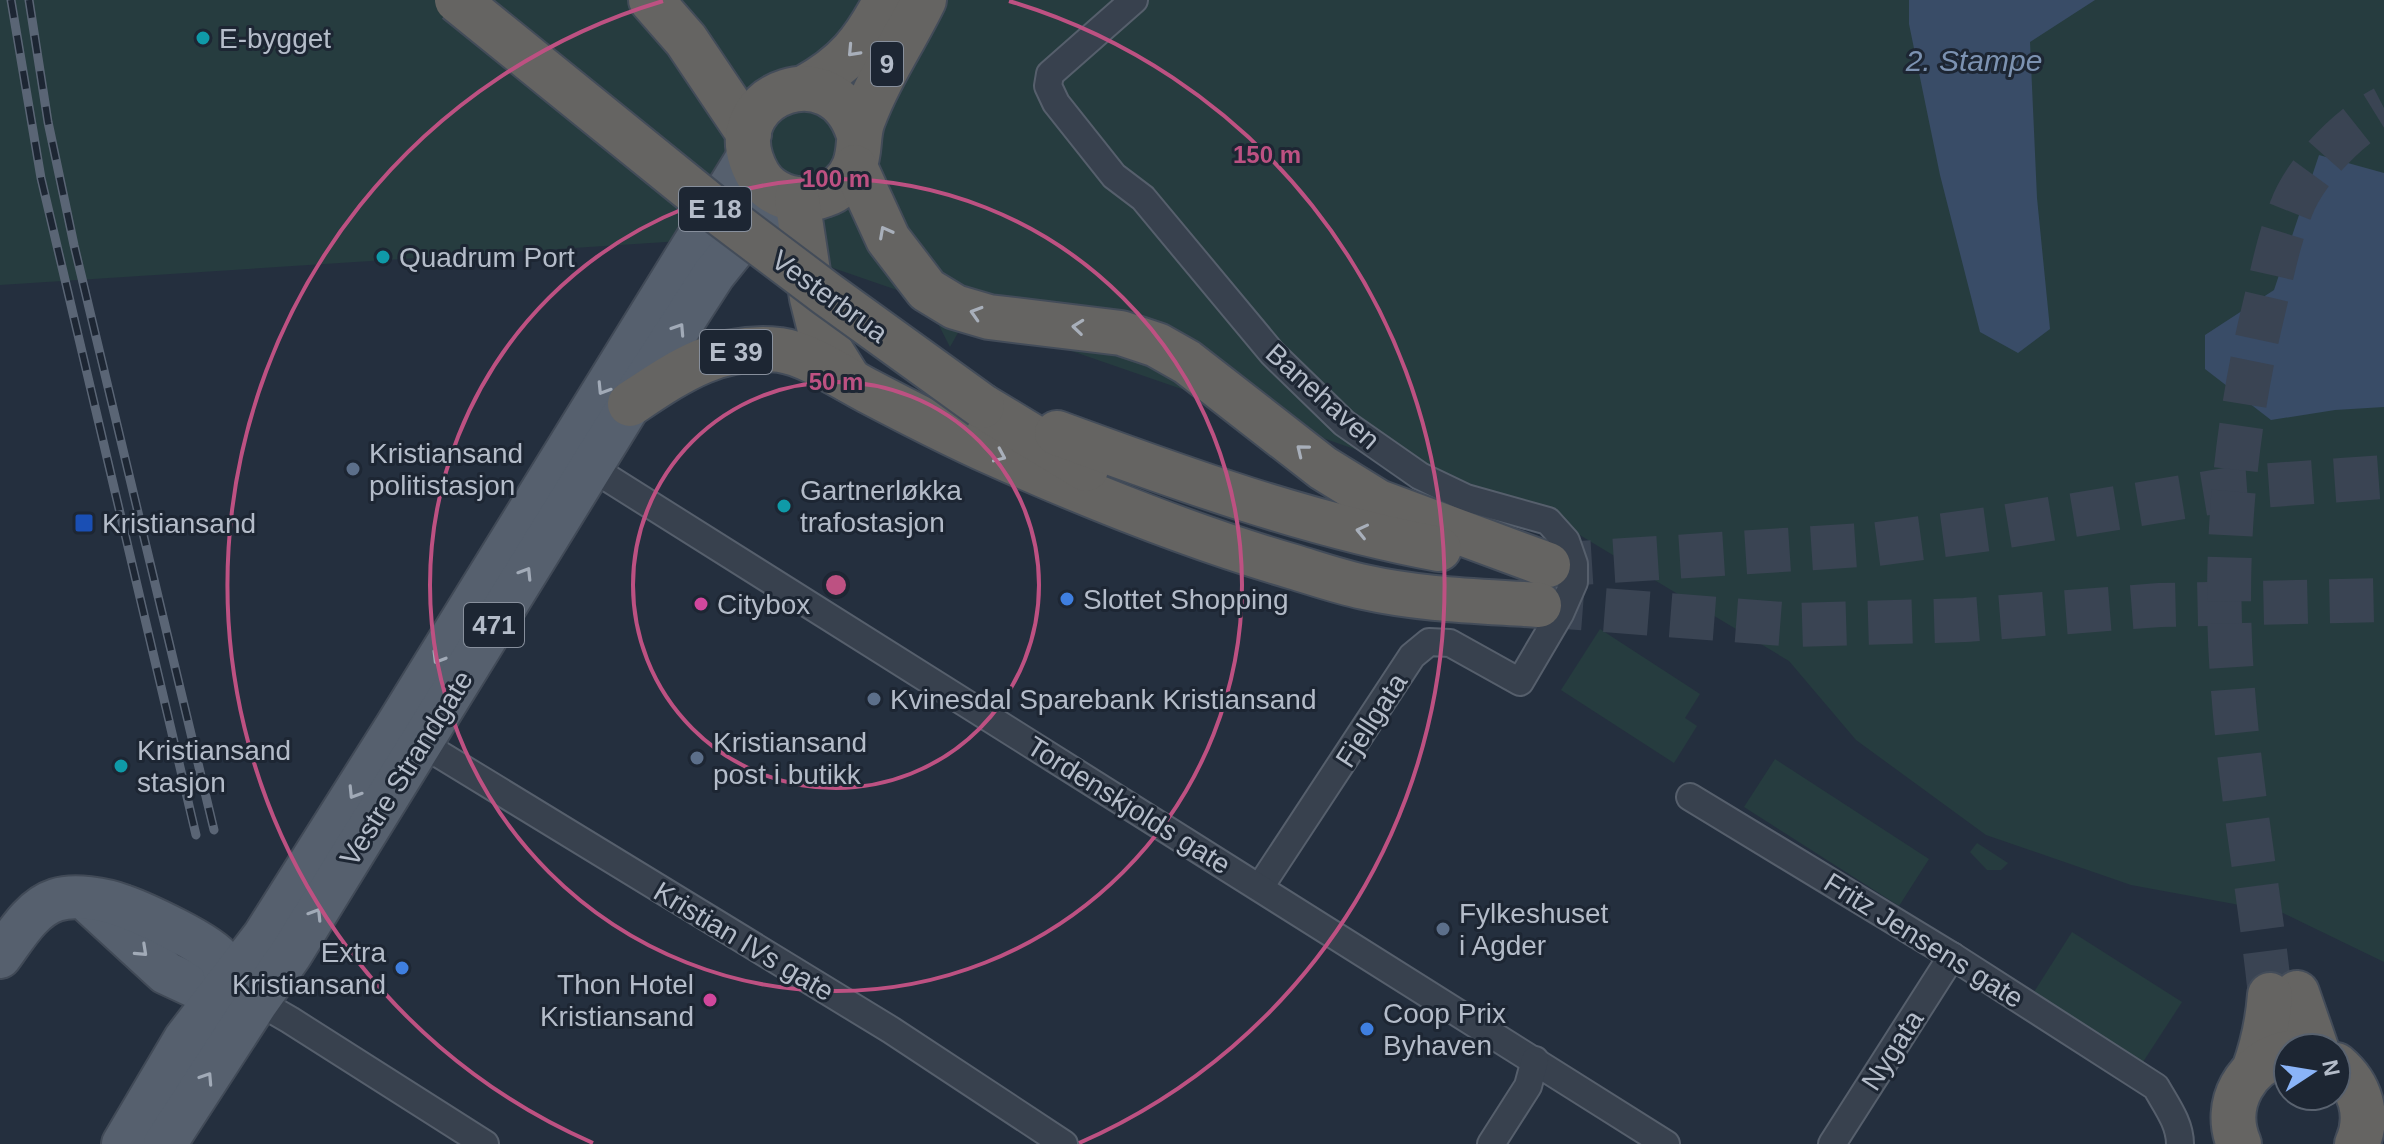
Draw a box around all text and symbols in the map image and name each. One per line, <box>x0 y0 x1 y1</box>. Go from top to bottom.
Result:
place label: E-bygget <box>219 23 331 54</box>
marker: E-bygget <box>194 29 212 47</box>
one-way arrow <box>848 42 862 57</box>
road number: 9 <box>871 42 903 86</box>
water label: 2. Stampe <box>1905 44 2042 77</box>
text: 150 m <box>1233 141 1301 168</box>
text: 100 m <box>802 165 870 192</box>
road number: E 18 <box>679 187 751 231</box>
one-way arrow <box>880 226 895 240</box>
place label: Quadrum Port <box>399 242 575 273</box>
street label: Vesterbrua <box>766 244 894 349</box>
marker: Quadrum Port <box>374 248 392 266</box>
one-way arrow <box>969 306 983 322</box>
one-way arrow <box>1072 318 1085 335</box>
one-way arrow <box>669 323 684 338</box>
road number: E 39 <box>700 330 772 374</box>
street label: Banehaven <box>1260 337 1386 455</box>
text: 50 m <box>809 368 863 395</box>
one-way arrow <box>597 380 613 395</box>
place label: Kristiansand politistasjon <box>369 438 523 501</box>
one-way arrow <box>1297 445 1311 460</box>
one-way arrow <box>991 446 1006 462</box>
marker: Kristiansand politistasjon <box>344 460 362 478</box>
place label: Gartnerløkka trafostasjon <box>800 475 962 538</box>
marker: Gartnerløkka trafostasjon <box>775 497 793 515</box>
place label: Kristiansand <box>102 508 256 539</box>
marker: Kristiansand <box>73 512 95 534</box>
one-way arrow <box>1355 524 1369 541</box>
one-way arrow <box>517 567 532 582</box>
centre of rings <box>822 571 850 599</box>
place label: Slottet Shopping <box>1083 584 1289 615</box>
place label: Citybox <box>717 589 810 620</box>
marker: Slottet Shopping <box>1058 590 1076 608</box>
marker: Citybox <box>692 595 710 613</box>
road number: 471 <box>464 603 524 647</box>
one-way arrow <box>432 649 447 664</box>
street label: Vestre Strandgate <box>334 665 479 872</box>
street label: Fjellgata <box>1330 667 1413 773</box>
place label: Kvinesdal Sparebank Kristiansand <box>890 684 1316 715</box>
marker: Kvinesdal Sparebank Kristiansand <box>865 690 883 708</box>
place label: Kristiansand post i butikk <box>713 727 867 790</box>
street label: Tordenskjolds gate <box>1022 730 1236 880</box>
place label: Kristiansand stasjon <box>137 735 291 798</box>
marker: Kristiansand post i butikk <box>688 749 706 767</box>
marker: Kristiansand stasjon <box>112 757 130 775</box>
one-way arrow <box>348 784 363 799</box>
street label: Fritz Jensens gate <box>1819 867 2029 1014</box>
street label: Kristian IVs gate <box>648 876 839 1007</box>
place label: Fylkeshuset i Agder <box>1459 898 1609 961</box>
one-way arrow <box>306 908 321 922</box>
marker: Fylkeshuset i Agder <box>1434 920 1452 938</box>
place label: Extra Kristiansand <box>232 937 386 1000</box>
one-way arrow <box>132 942 147 956</box>
marker: Extra Kristiansand <box>393 959 411 977</box>
place label: Thon Hotel Kristiansand <box>540 969 694 1032</box>
marker: Thon Hotel Kristiansand <box>701 991 719 1009</box>
place label: Coop Prix Byhaven <box>1383 998 1506 1061</box>
street label: Nygata <box>1855 1004 1930 1096</box>
marker: Coop Prix Byhaven <box>1358 1020 1376 1038</box>
north arrow <box>2272 1032 2352 1112</box>
text: N <box>2317 1058 2345 1078</box>
one-way arrow <box>198 1073 213 1087</box>

